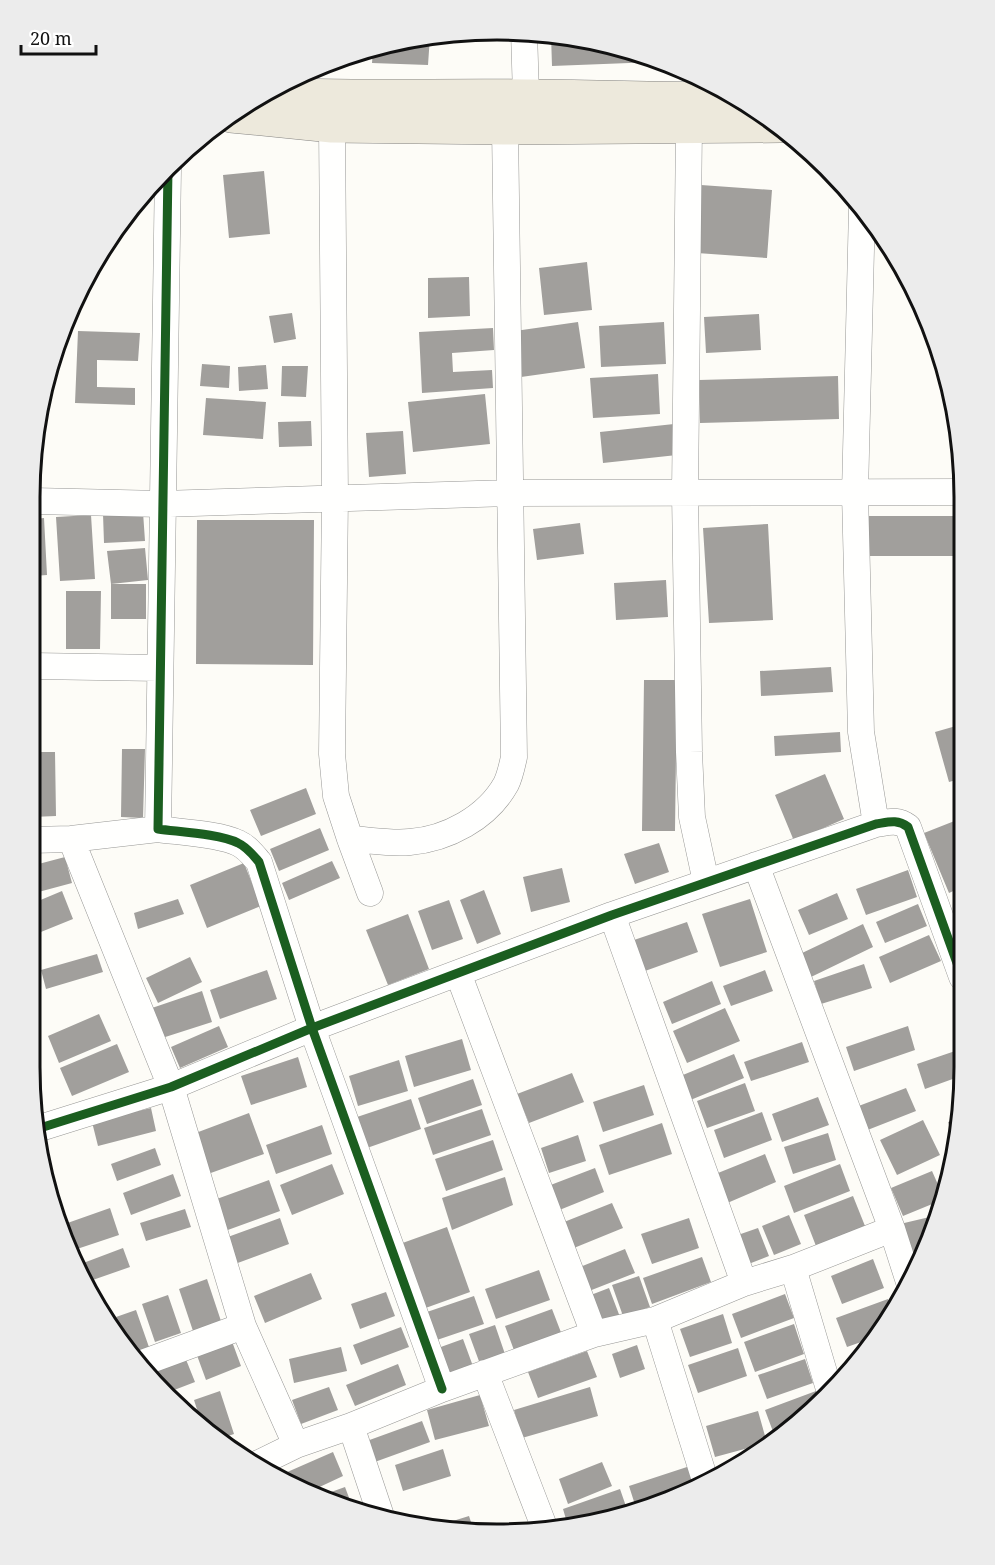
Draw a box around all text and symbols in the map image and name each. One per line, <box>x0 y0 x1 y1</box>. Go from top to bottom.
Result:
scale bar <box>21 18 96 56</box>
text: 20 m <box>30 26 72 50</box>

